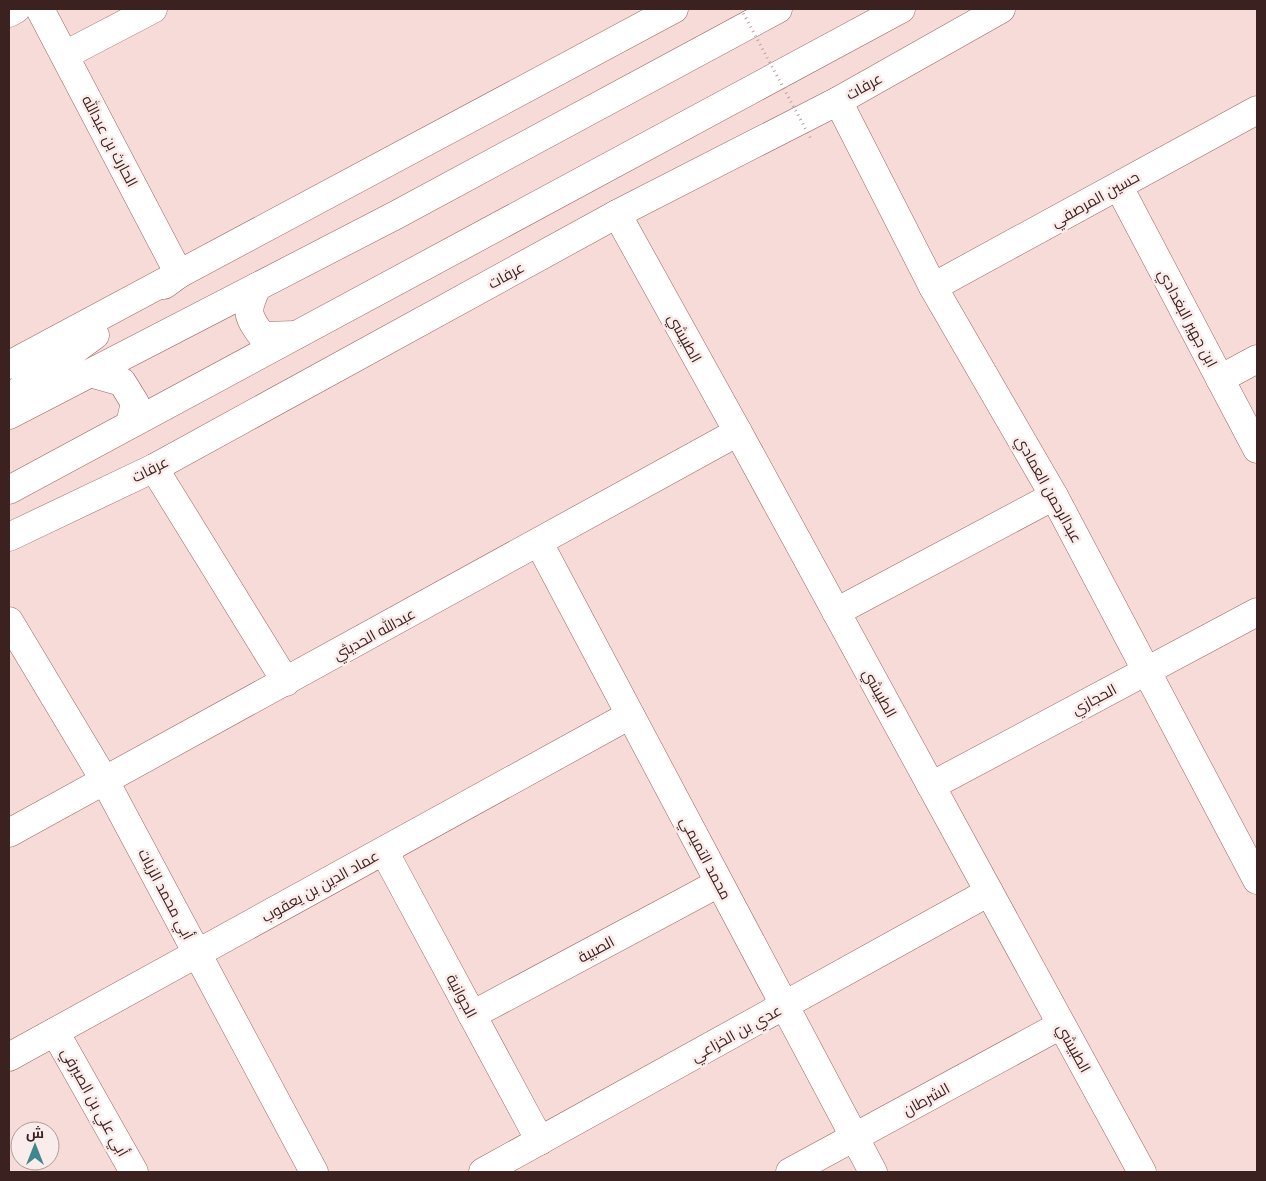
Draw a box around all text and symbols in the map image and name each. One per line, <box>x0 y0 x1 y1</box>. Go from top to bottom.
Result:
street label: عرفات <box>842 68 886 104</box>
street label: الحارث بن عبدالله <box>77 92 142 191</box>
street label: حسين المرصفي <box>1048 167 1144 234</box>
street label: عرفات <box>484 257 528 293</box>
street label: ابن جهير البغدادي <box>1152 266 1222 372</box>
street label: الطبيشي <box>661 310 706 367</box>
street label: عبدالرحمن العمادي <box>1009 432 1086 547</box>
street label: عرفات <box>128 452 172 486</box>
street label: عبدالله الحديثي <box>330 604 420 667</box>
street label: الطبيشي <box>856 665 901 722</box>
street label: الحجازي <box>1068 679 1121 721</box>
street label: محمد التميمي <box>674 813 736 904</box>
street label: أبي محمد الزيات <box>131 845 198 944</box>
street label: عماد الدين بن يعقوب <box>258 846 383 927</box>
street label: الصبية <box>575 932 617 966</box>
street label: الجوانية <box>443 971 481 1021</box>
street label: عدي بن الخزاعي <box>687 1000 786 1068</box>
street label: الطبيشي <box>1050 1020 1095 1077</box>
street label: أبي علي بن الصيرفي <box>55 1044 133 1161</box>
street label: الشرطان <box>899 1078 953 1121</box>
north arrow <box>10 1121 60 1171</box>
text: ش <box>26 1124 44 1142</box>

